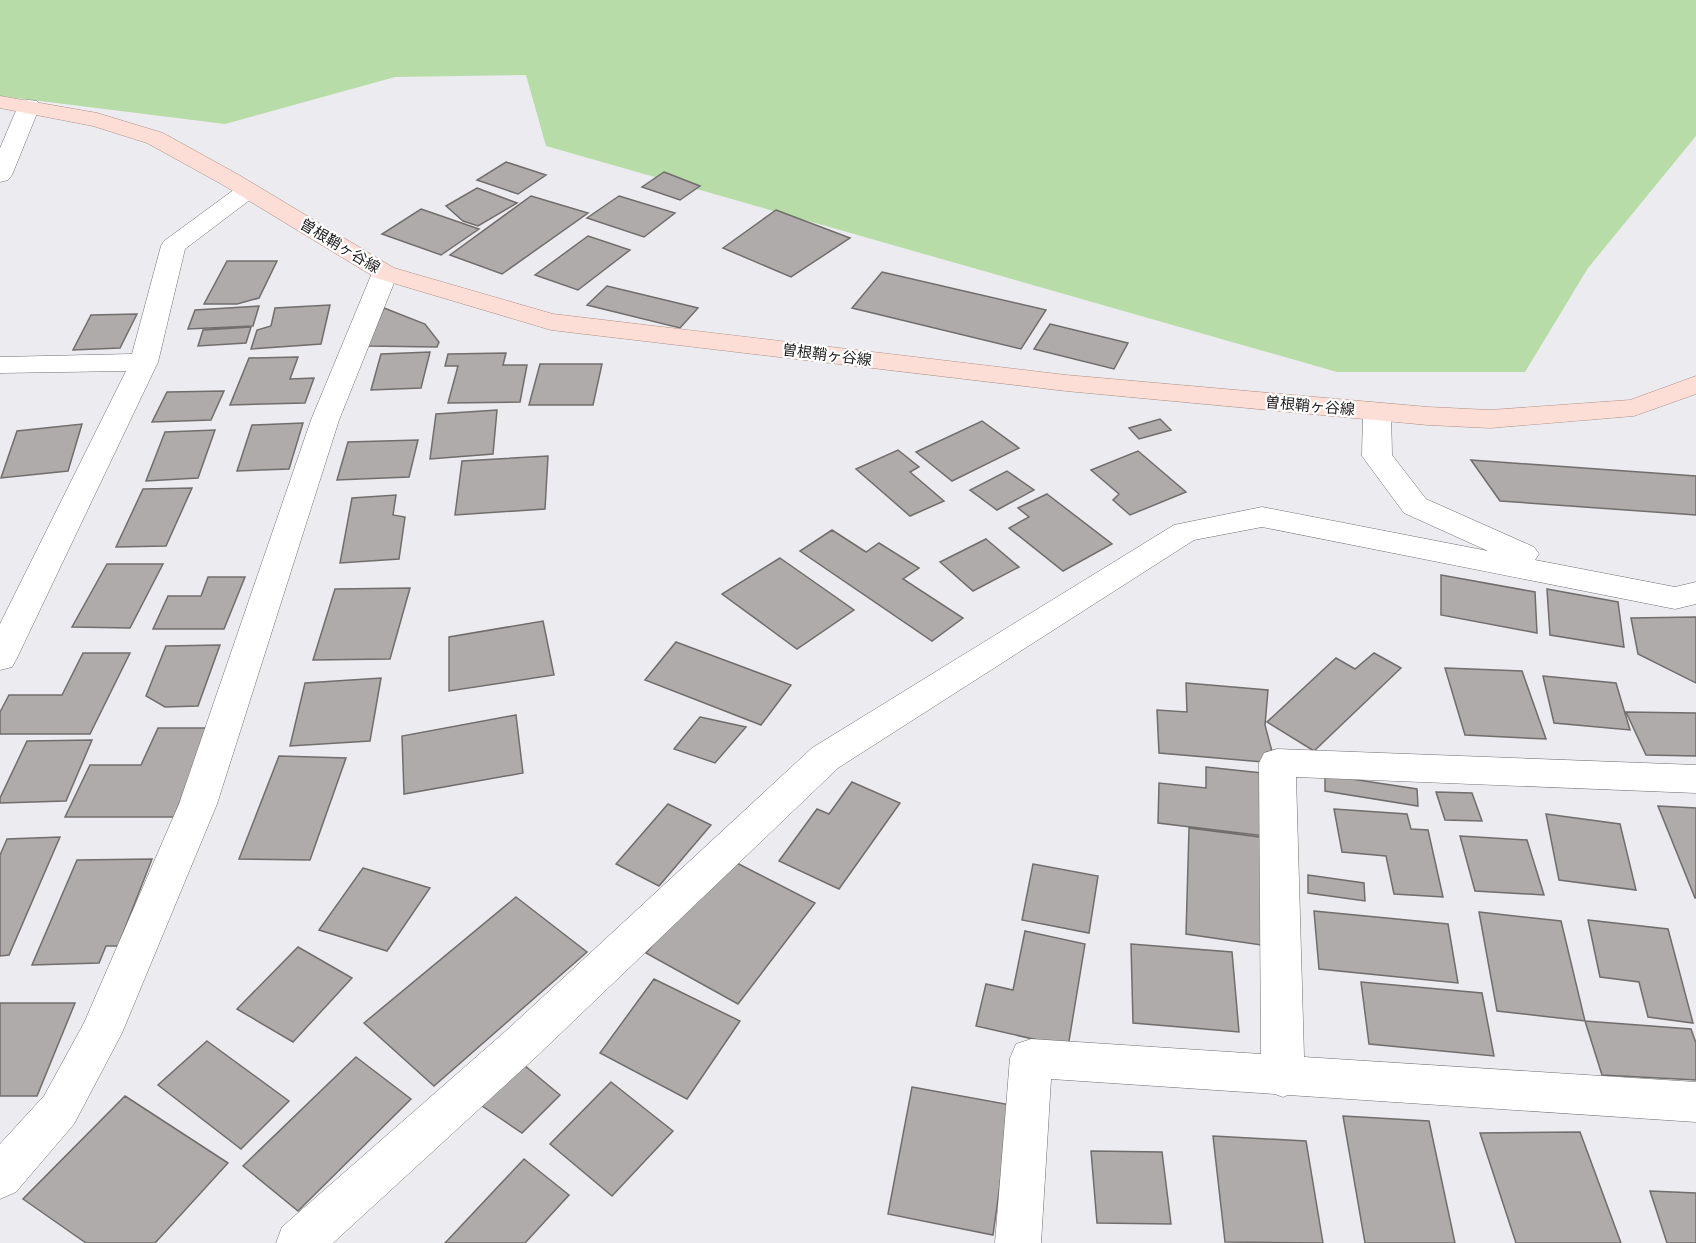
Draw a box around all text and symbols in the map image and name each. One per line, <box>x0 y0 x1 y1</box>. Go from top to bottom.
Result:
street label: 曽根鞘ヶ谷線 <box>297 215 383 277</box>
street label: 曽根鞘ヶ谷線 <box>781 341 873 369</box>
street label: 曽根鞘ヶ谷線 <box>1264 393 1356 419</box>

